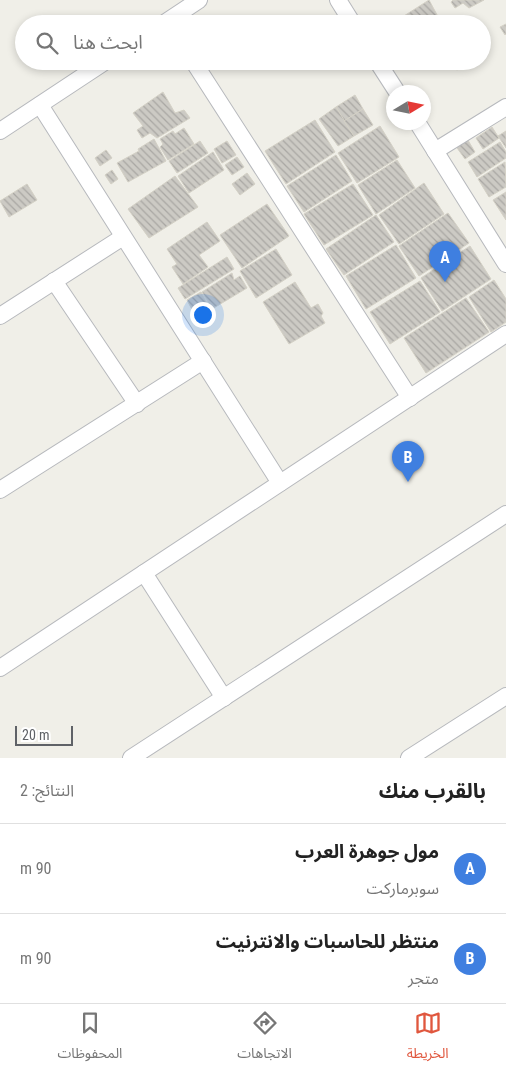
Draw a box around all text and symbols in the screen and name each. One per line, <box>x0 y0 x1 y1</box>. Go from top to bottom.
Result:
search box <box>15 15 491 70</box>
icon: search <box>33 29 61 57</box>
text: ابحث هنا <box>73 31 143 54</box>
north arrow <box>386 85 431 130</box>
pin: A <box>429 241 461 282</box>
your location <box>190 302 216 328</box>
pin: B <box>392 441 424 482</box>
scale bar <box>15 723 72 746</box>
text: 20 m <box>22 727 50 743</box>
text: بالقرب منك <box>379 779 486 803</box>
text: النتائج: 2 <box>20 781 74 800</box>
text: مول جوهرة العرب <box>295 840 439 863</box>
text: 90 m <box>20 859 52 878</box>
text: A <box>465 859 475 878</box>
text: سوبرماركت <box>367 879 439 898</box>
text: منتظر للحاسبات والانترنيت <box>216 930 439 953</box>
text: 90 m <box>20 949 52 968</box>
text: B <box>466 949 475 968</box>
text: متجر <box>408 969 439 988</box>
tab: المحفوظات <box>57 1009 122 1068</box>
tab: الاتجاهات <box>237 1009 292 1068</box>
tab: الخريطة <box>407 1009 449 1068</box>

